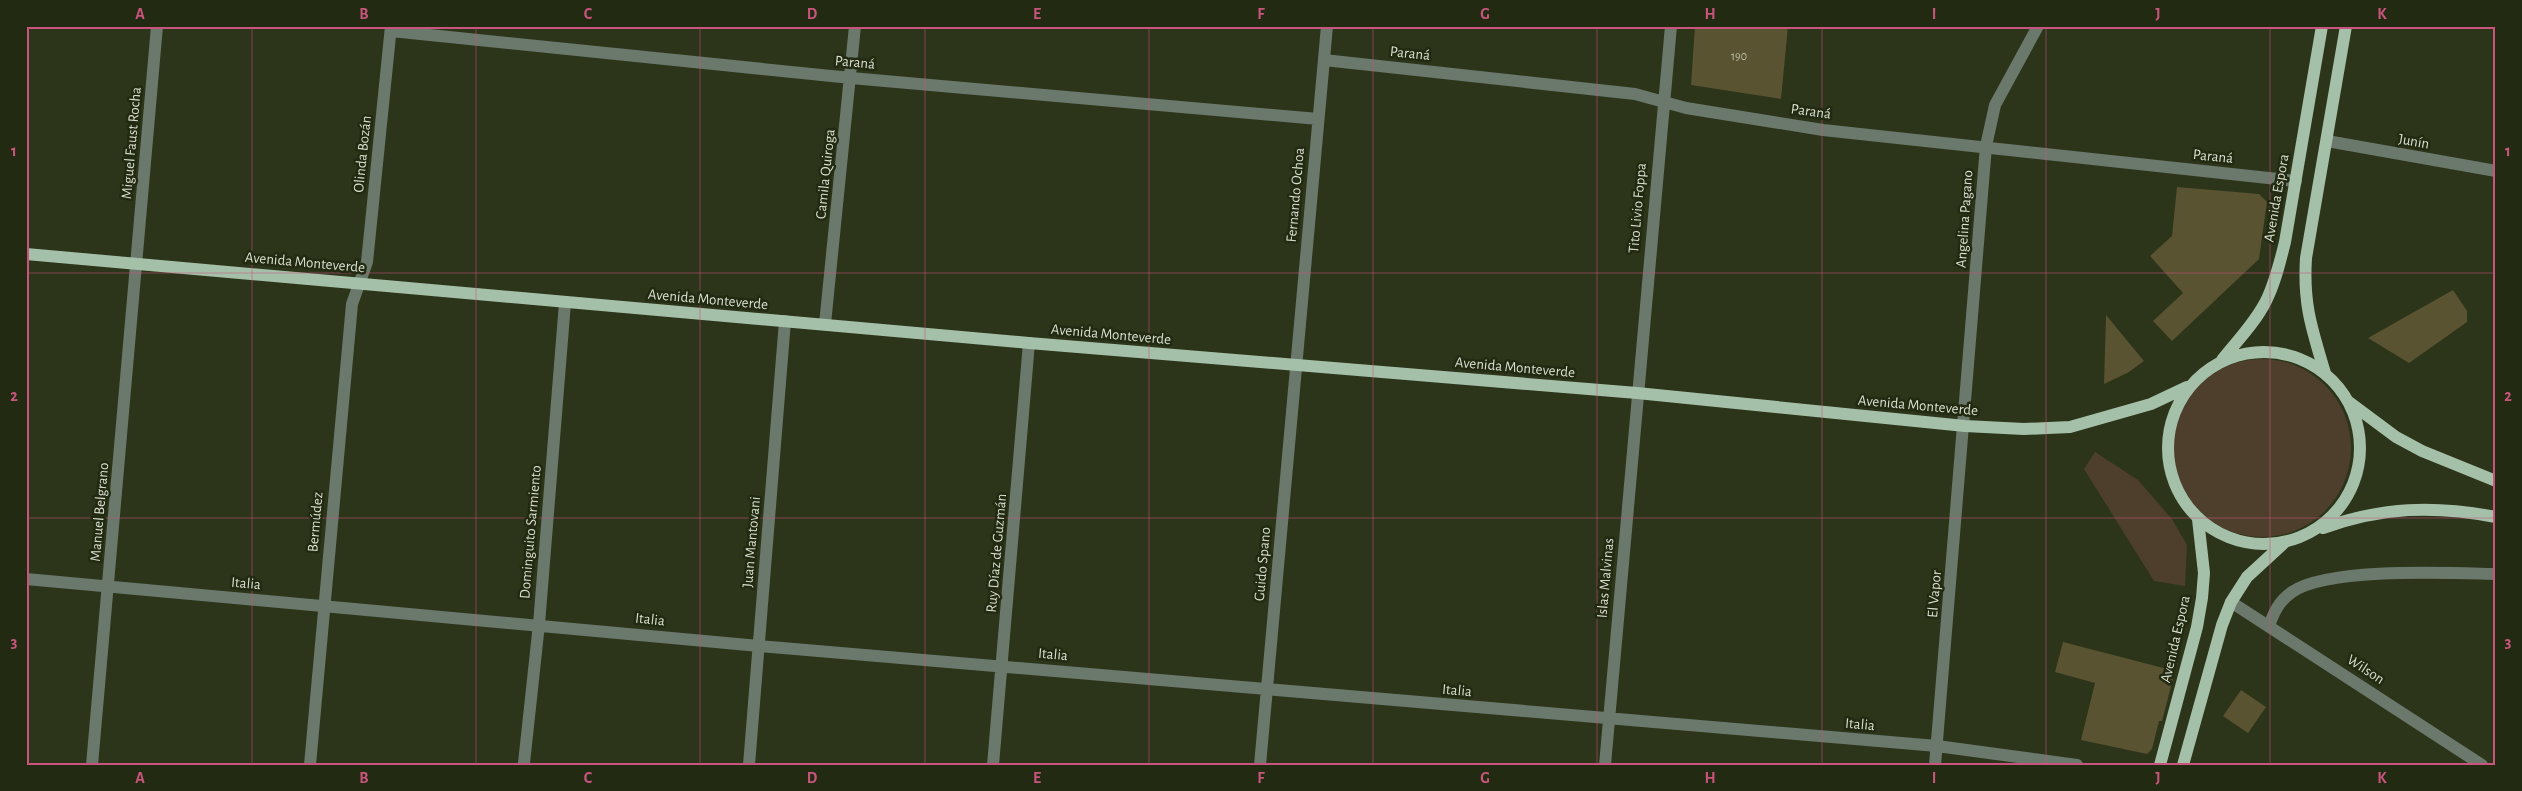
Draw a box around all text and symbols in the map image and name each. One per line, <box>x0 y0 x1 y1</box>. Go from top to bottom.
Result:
text: A <box>135 6 145 22</box>
text: B <box>359 6 369 22</box>
text: C <box>584 6 593 22</box>
text: D <box>807 6 818 22</box>
text: E <box>1033 6 1041 22</box>
text: F <box>1257 6 1265 22</box>
text: G <box>1480 6 1490 22</box>
text: H <box>1704 6 1716 22</box>
text: I <box>1932 6 1936 22</box>
text: J <box>2155 6 2161 22</box>
text: K <box>2377 6 2387 22</box>
street label: Paraná <box>1389 44 1431 63</box>
house number: 190 <box>1731 50 1747 62</box>
street label: Paraná <box>834 53 876 72</box>
street label: Miguel Faust Rocha <box>119 86 144 200</box>
street label: Paraná <box>1790 101 1832 122</box>
street label: Olinda Bozán <box>351 115 374 193</box>
street label: Camila Quiroga <box>813 128 838 220</box>
street label: Junín <box>2397 131 2431 152</box>
text: 1 <box>11 143 17 159</box>
text: 1 <box>2505 143 2511 159</box>
street label: Fernando Ochoa <box>1284 147 1307 243</box>
street label: Paraná <box>2192 147 2234 166</box>
street label: Avenida Espora <box>2261 153 2292 243</box>
street label: Tito Livio Foppa <box>1626 162 1649 254</box>
street label: Angelina Pagano <box>1954 169 1975 269</box>
street label: Avenida Monteverde <box>244 250 366 275</box>
street label: Avenida Monteverde <box>647 287 769 312</box>
street label: Avenida Monteverde <box>1050 322 1172 347</box>
street label: Avenida Monteverde <box>1454 355 1576 380</box>
text: 2 <box>10 388 18 404</box>
text: 2 <box>2504 388 2512 404</box>
street label: Avenida Monteverde <box>1857 393 1979 418</box>
street label: Manuel Belgrano <box>88 462 111 562</box>
street label: Dominguito Sarmiento <box>517 465 544 599</box>
street label: Bermúdez <box>305 491 326 553</box>
street label: Ruy Díaz de Guzmán <box>984 493 1009 613</box>
street label: Juan Mantovani <box>740 496 763 588</box>
street label: Guido Spano <box>1252 526 1273 602</box>
street label: Islas Malvinas <box>1595 537 1616 619</box>
street label: El Vapor <box>1925 569 1944 618</box>
street label: Italia <box>230 575 262 592</box>
street label: Avenida Espora <box>2158 594 2193 684</box>
street label: Italia <box>634 610 666 629</box>
text: 3 <box>11 634 18 650</box>
text: 3 <box>2505 634 2512 650</box>
street label: Italia <box>1037 646 1069 663</box>
street label: Wilson <box>2344 652 2387 687</box>
street label: Italia <box>1441 682 1473 699</box>
street label: Italia <box>1844 716 1876 733</box>
text: A <box>135 770 145 786</box>
text: B <box>359 770 369 786</box>
text: C <box>584 770 593 786</box>
text: D <box>807 770 818 786</box>
text: E <box>1033 770 1041 786</box>
text: F <box>1257 770 1265 786</box>
text: G <box>1480 770 1490 786</box>
text: H <box>1704 770 1716 786</box>
text: I <box>1932 770 1936 786</box>
text: J <box>2155 770 2161 786</box>
text: K <box>2377 770 2387 786</box>

